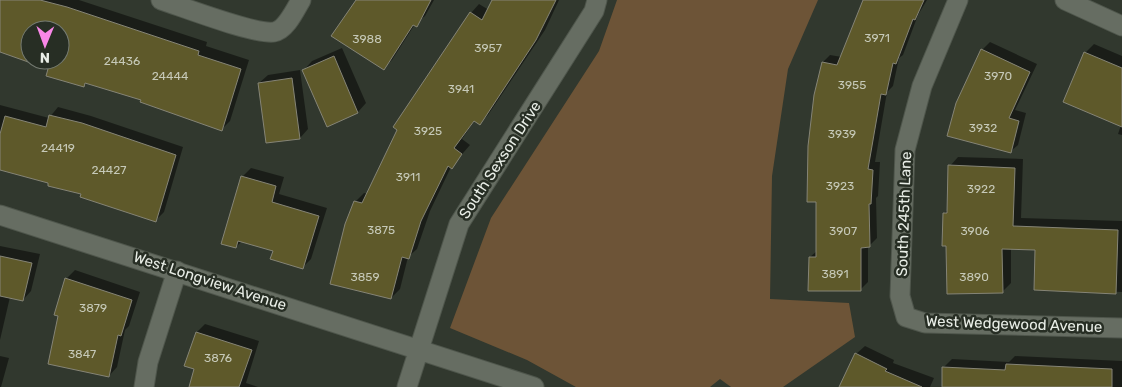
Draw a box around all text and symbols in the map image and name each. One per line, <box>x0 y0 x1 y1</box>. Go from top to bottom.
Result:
north arrow <box>20 20 70 70</box>
house number: 3971 <box>864 31 890 45</box>
house number: 3988 <box>352 32 382 46</box>
house number: 3957 <box>474 41 502 55</box>
text: N <box>40 49 50 66</box>
house number: 24436 <box>104 54 140 68</box>
house number: 24444 <box>152 69 189 83</box>
house number: 3970 <box>984 69 1012 83</box>
house number: 3955 <box>838 78 866 92</box>
house number: 3941 <box>448 82 474 96</box>
street label: South Sexson Drive <box>455 98 545 222</box>
house number: 3932 <box>969 121 997 135</box>
house number: 3925 <box>414 124 442 138</box>
house number: 3939 <box>828 127 856 141</box>
house number: 24419 <box>41 141 75 155</box>
street label: South 245th Lane <box>893 151 915 277</box>
house number: 24427 <box>91 163 127 177</box>
house number: 3911 <box>396 170 420 184</box>
house number: 3923 <box>826 179 854 193</box>
house number: 3922 <box>967 182 995 196</box>
house number: 3875 <box>367 223 395 237</box>
house number: 3907 <box>829 224 857 238</box>
house number: 3906 <box>960 224 990 238</box>
street label: West Longview Avenue <box>131 248 289 314</box>
house number: 3891 <box>821 267 849 281</box>
house number: 3859 <box>350 270 380 284</box>
house number: 3890 <box>959 270 989 284</box>
house number: 3879 <box>79 301 107 315</box>
street label: West Wedgewood Avenue <box>925 312 1103 336</box>
house number: 3847 <box>68 347 96 361</box>
house number: 3876 <box>204 351 232 365</box>

